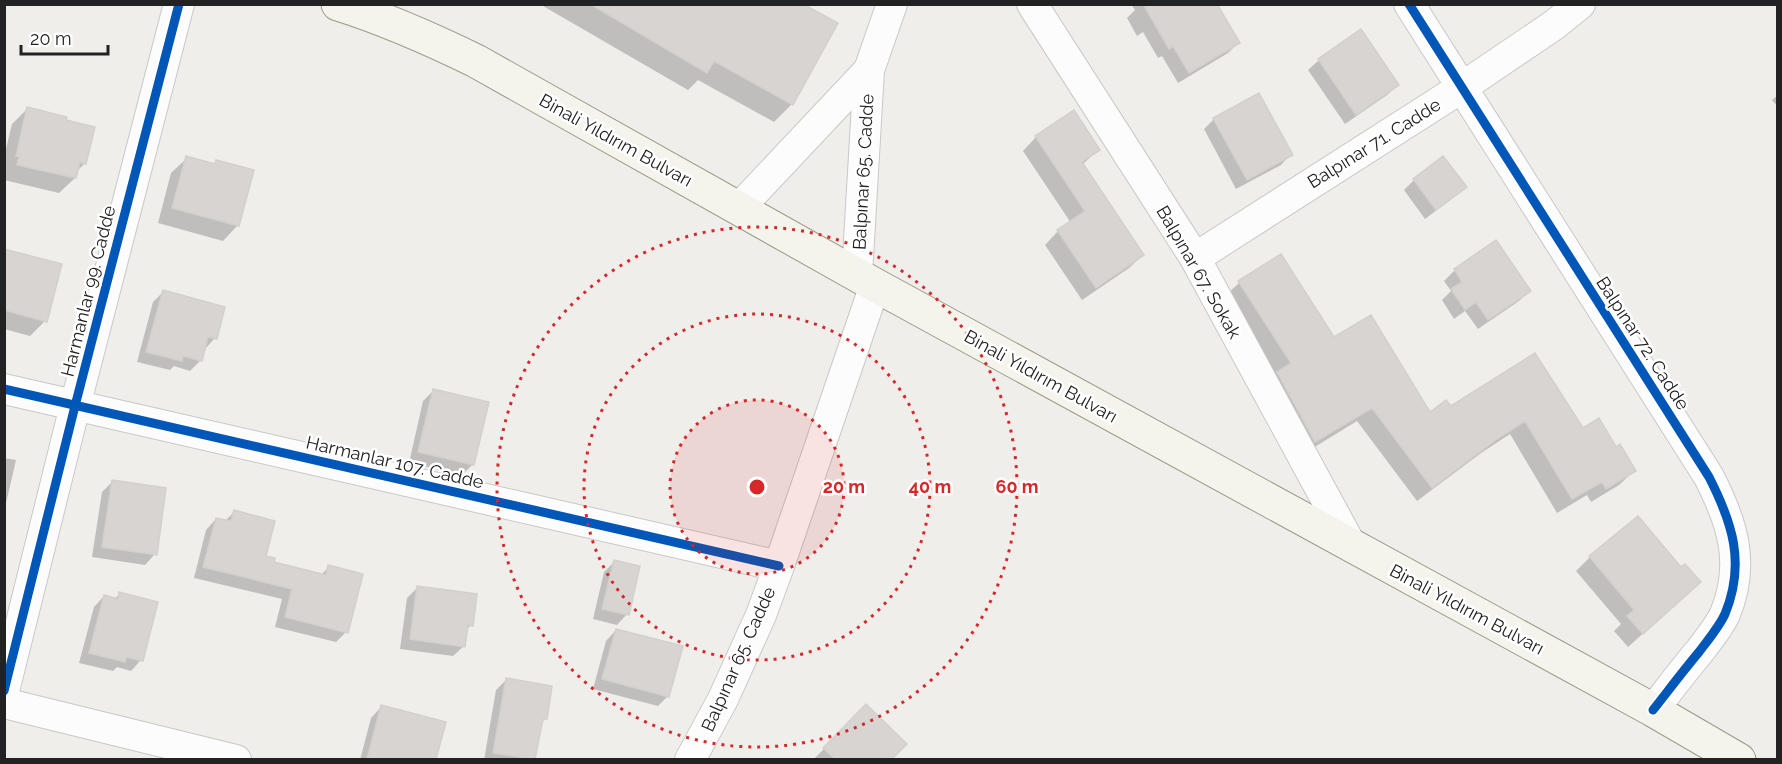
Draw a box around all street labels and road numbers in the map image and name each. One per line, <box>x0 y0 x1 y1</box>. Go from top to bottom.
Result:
street label: Binali Yıldırım Bulvarı <box>536 89 696 191</box>
street label: Balpınar 65. Cadde <box>848 93 878 251</box>
street label: Balpınar 71. Cadde <box>1304 93 1445 192</box>
street label: Balpınar 67. Sokak <box>1152 202 1246 343</box>
street label: Harmanlar 99. Cadde <box>57 203 120 379</box>
street label: Balpınar 72. Cadde <box>1592 272 1694 414</box>
street label: Binali Yıldırım Bulvarı <box>961 325 1121 427</box>
street label: Harmanlar 107. Cadde <box>304 431 486 493</box>
street label: Binali Yıldırım Bulvarı <box>1386 559 1548 659</box>
street label: Balpınar 65. Cadde <box>697 583 780 735</box>

